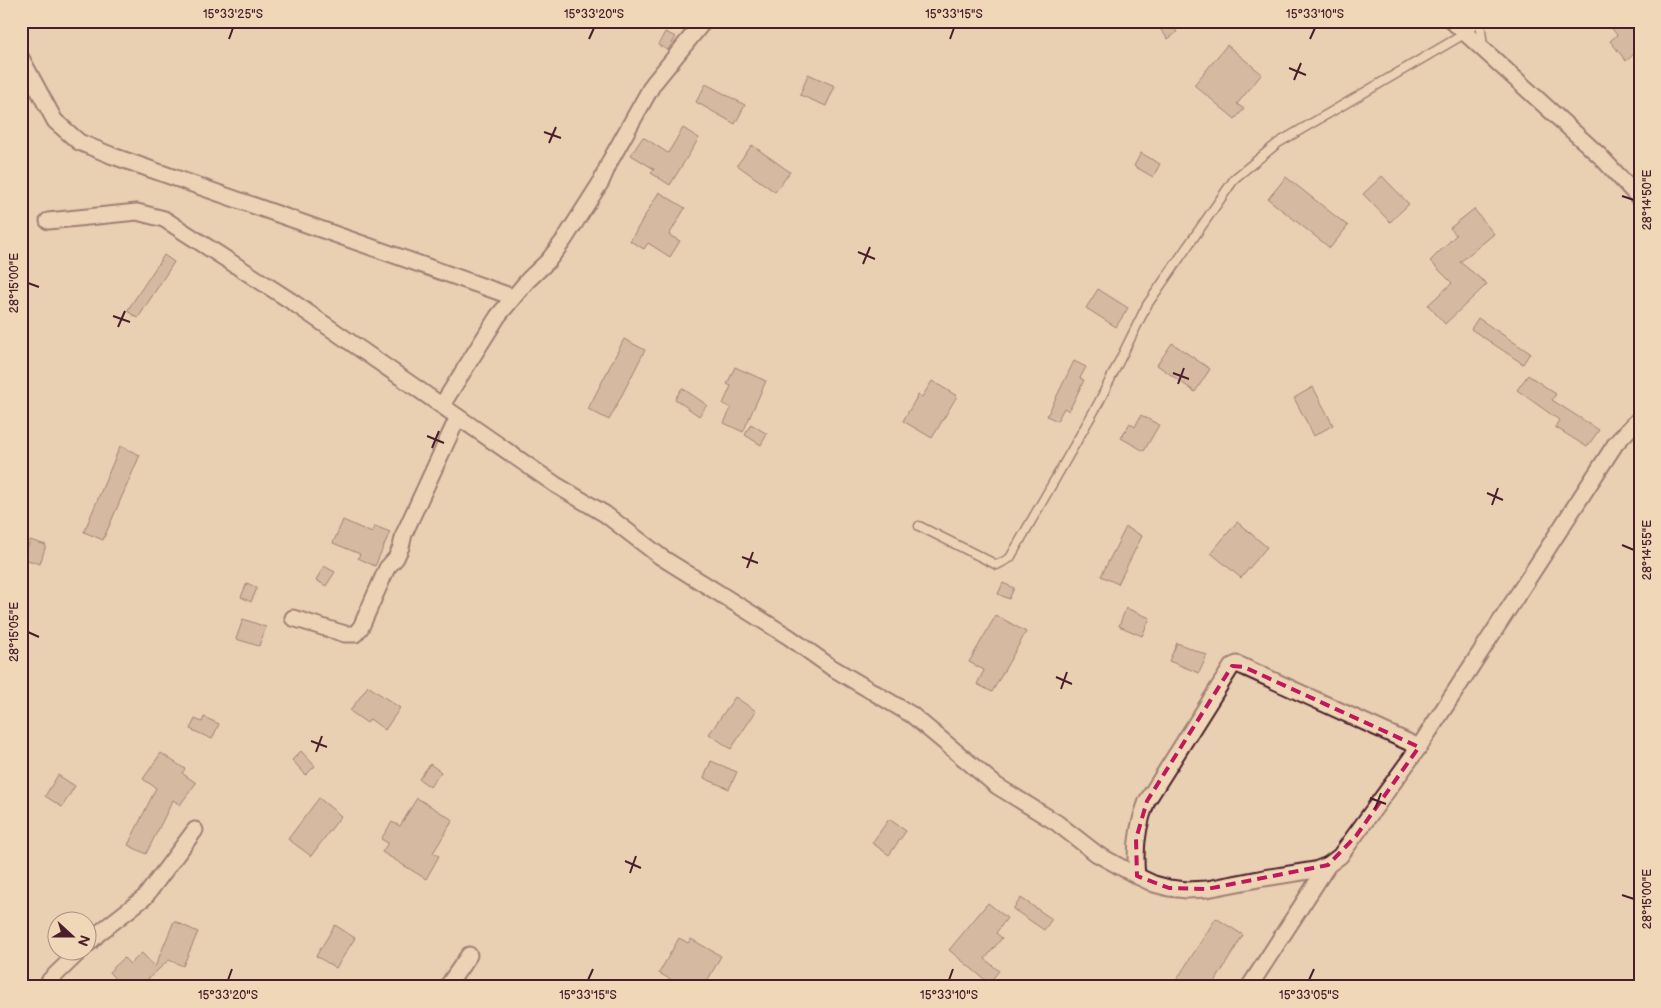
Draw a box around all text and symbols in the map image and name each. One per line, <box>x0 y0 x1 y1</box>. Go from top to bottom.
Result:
text: 15°33'25"S <box>203 7 263 22</box>
text: 15°33'20"S <box>564 7 624 22</box>
text: 15°33'15"S <box>925 7 983 22</box>
text: 15°33'10"S <box>1286 7 1344 22</box>
text: 28°14'50"E <box>1640 170 1655 230</box>
text: 28°15'00"E <box>7 253 22 313</box>
text: 28°14'55"E <box>1640 520 1655 580</box>
text: 28°15'05"E <box>7 602 22 662</box>
text: 28°15'00"E <box>1640 869 1655 929</box>
north arrow <box>48 910 98 960</box>
text: N <box>74 933 93 948</box>
text: 15°33'20"S <box>198 988 258 1003</box>
text: 15°33'15"S <box>559 988 617 1003</box>
text: 15°33'10"S <box>920 988 978 1003</box>
text: 15°33'05"S <box>1279 988 1339 1003</box>

